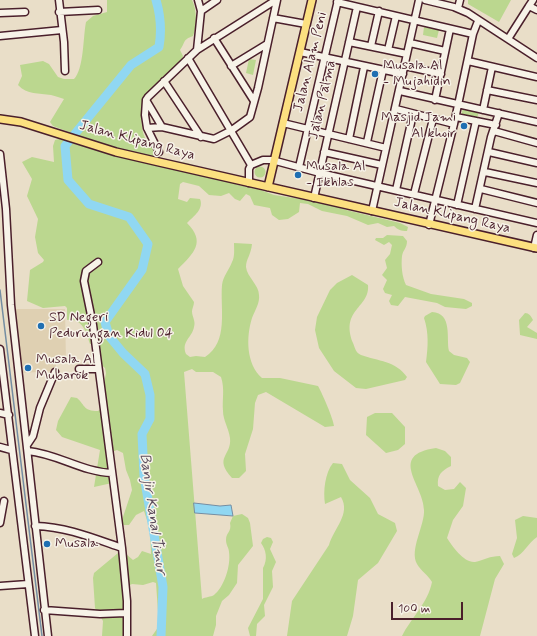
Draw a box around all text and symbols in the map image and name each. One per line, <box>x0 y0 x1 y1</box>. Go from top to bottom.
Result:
street label: Jalan Alam Peni <box>291 10 331 114</box>
place label: Musala Al - Mujahidin <box>383 58 451 90</box>
street label: Jalan Palma <box>306 59 340 141</box>
marker: Musala Al - Mujahidin <box>370 69 380 79</box>
place label: Masjid Jami Al khoir <box>381 110 456 142</box>
street label: Jalan Klipang Raya <box>77 117 197 165</box>
marker: Masjid Jami Al khoir <box>459 121 469 131</box>
place label: Musala Al - Ikhlas <box>306 159 366 192</box>
marker: Musala Al - Ikhlas <box>293 170 303 180</box>
street label: Jalan Klipang Raya <box>392 194 512 238</box>
place label: SD Negeri Pedurungan Kidul 04 <box>49 310 173 342</box>
marker: SD Negeri Pedurungan Kidul 04 <box>36 321 46 331</box>
place label: Musala Al Mubarok <box>36 352 96 384</box>
marker: Musala Al Mubarok <box>23 363 33 373</box>
water label: Banjir Kanal Timur <box>135 452 169 576</box>
place label: Musala <box>55 536 98 552</box>
marker: Musala <box>42 539 52 549</box>
scale bar <box>393 594 465 620</box>
text: 100 m <box>398 601 430 617</box>

